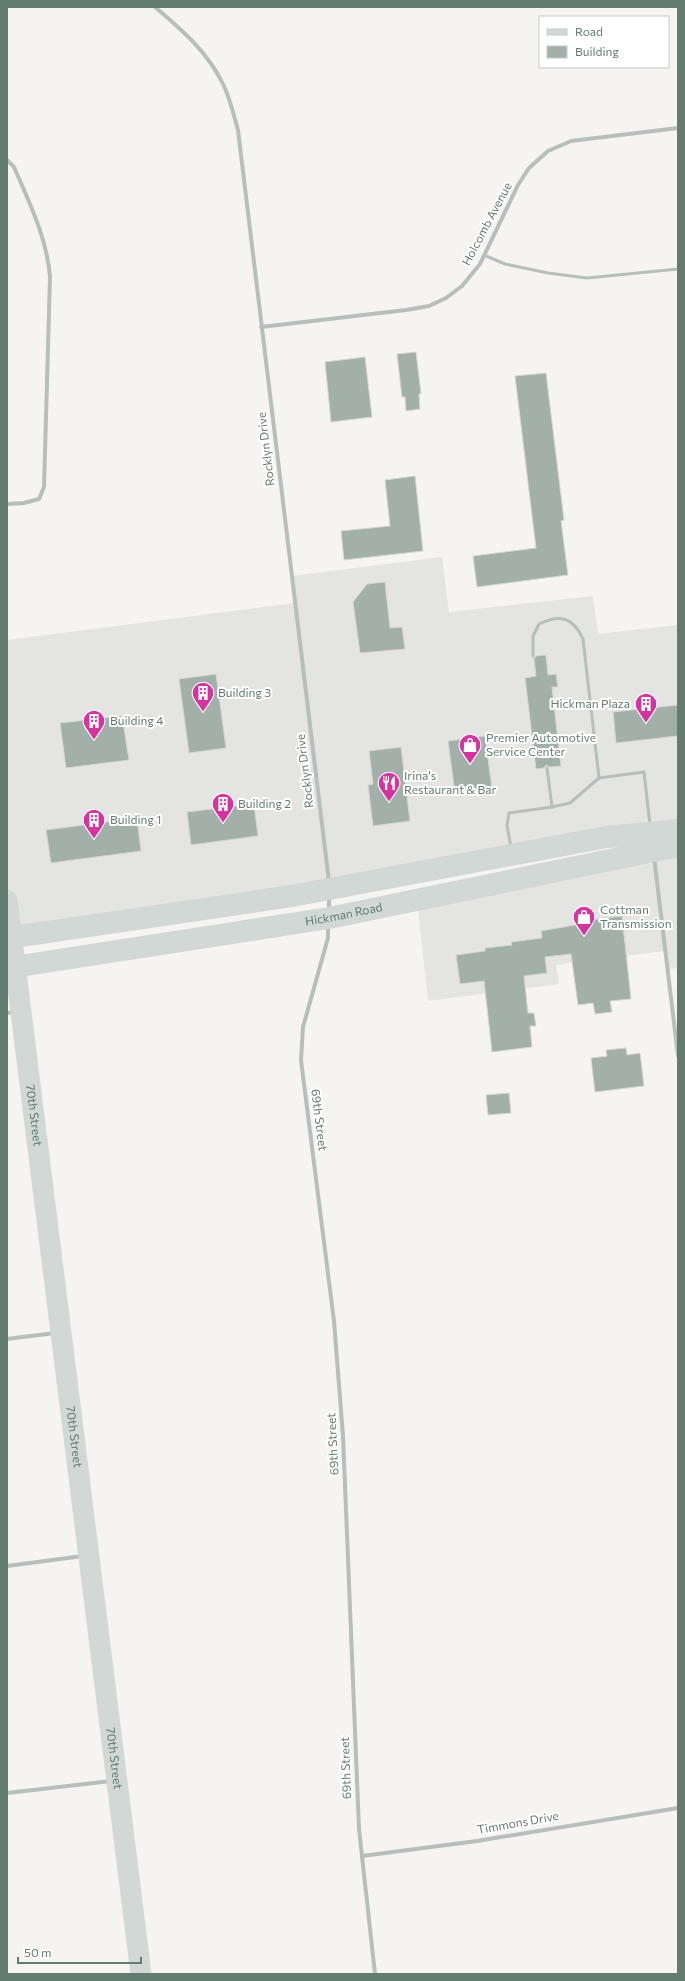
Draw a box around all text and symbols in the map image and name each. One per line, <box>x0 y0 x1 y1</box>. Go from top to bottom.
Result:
legend <box>539 16 669 68</box>
text: Road <box>575 24 603 38</box>
text: Building <box>575 44 619 58</box>
street label: Holcomb Avenue <box>458 180 514 268</box>
street label: Rocklyn Drive <box>254 411 277 487</box>
building icon: Building 3 <box>190 680 216 713</box>
place label: Building 3 <box>218 685 271 699</box>
building icon: Hickman Plaza <box>633 691 659 724</box>
place label: Hickman Plaza <box>550 696 630 710</box>
building icon: Building 4 <box>81 708 107 741</box>
place label: Building 4 <box>110 713 163 727</box>
place label: Premier Automotive Service Center <box>486 730 596 758</box>
shop icon: Premier Automotive Service Center <box>457 732 483 765</box>
street label: Rocklyn Drive <box>293 733 316 809</box>
place label: Irina's Restaurant & Bar <box>404 768 496 796</box>
restaurant icon: Irina's Restaurant & Bar <box>376 770 402 803</box>
building icon: Building 2 <box>210 791 236 824</box>
place label: Building 2 <box>238 796 291 810</box>
building icon: Building 1 <box>81 807 107 840</box>
place label: Building 1 <box>110 812 161 826</box>
street label: Hickman Road <box>304 899 384 928</box>
place label: Cottman Transmission <box>600 902 672 930</box>
shop icon: Cottman Transmission <box>571 904 597 937</box>
street label: 70th Street <box>24 1083 46 1147</box>
street label: 69th Street <box>309 1088 331 1152</box>
street label: 70th Street <box>64 1405 86 1469</box>
street label: 69th Street <box>323 1412 341 1476</box>
street label: 70th Street <box>104 1726 126 1790</box>
street label: 69th Street <box>337 1737 353 1799</box>
street label: Timmons Drive <box>476 1808 560 1836</box>
scale bar <box>18 1939 141 1965</box>
text: 50 m <box>24 1945 52 1959</box>

